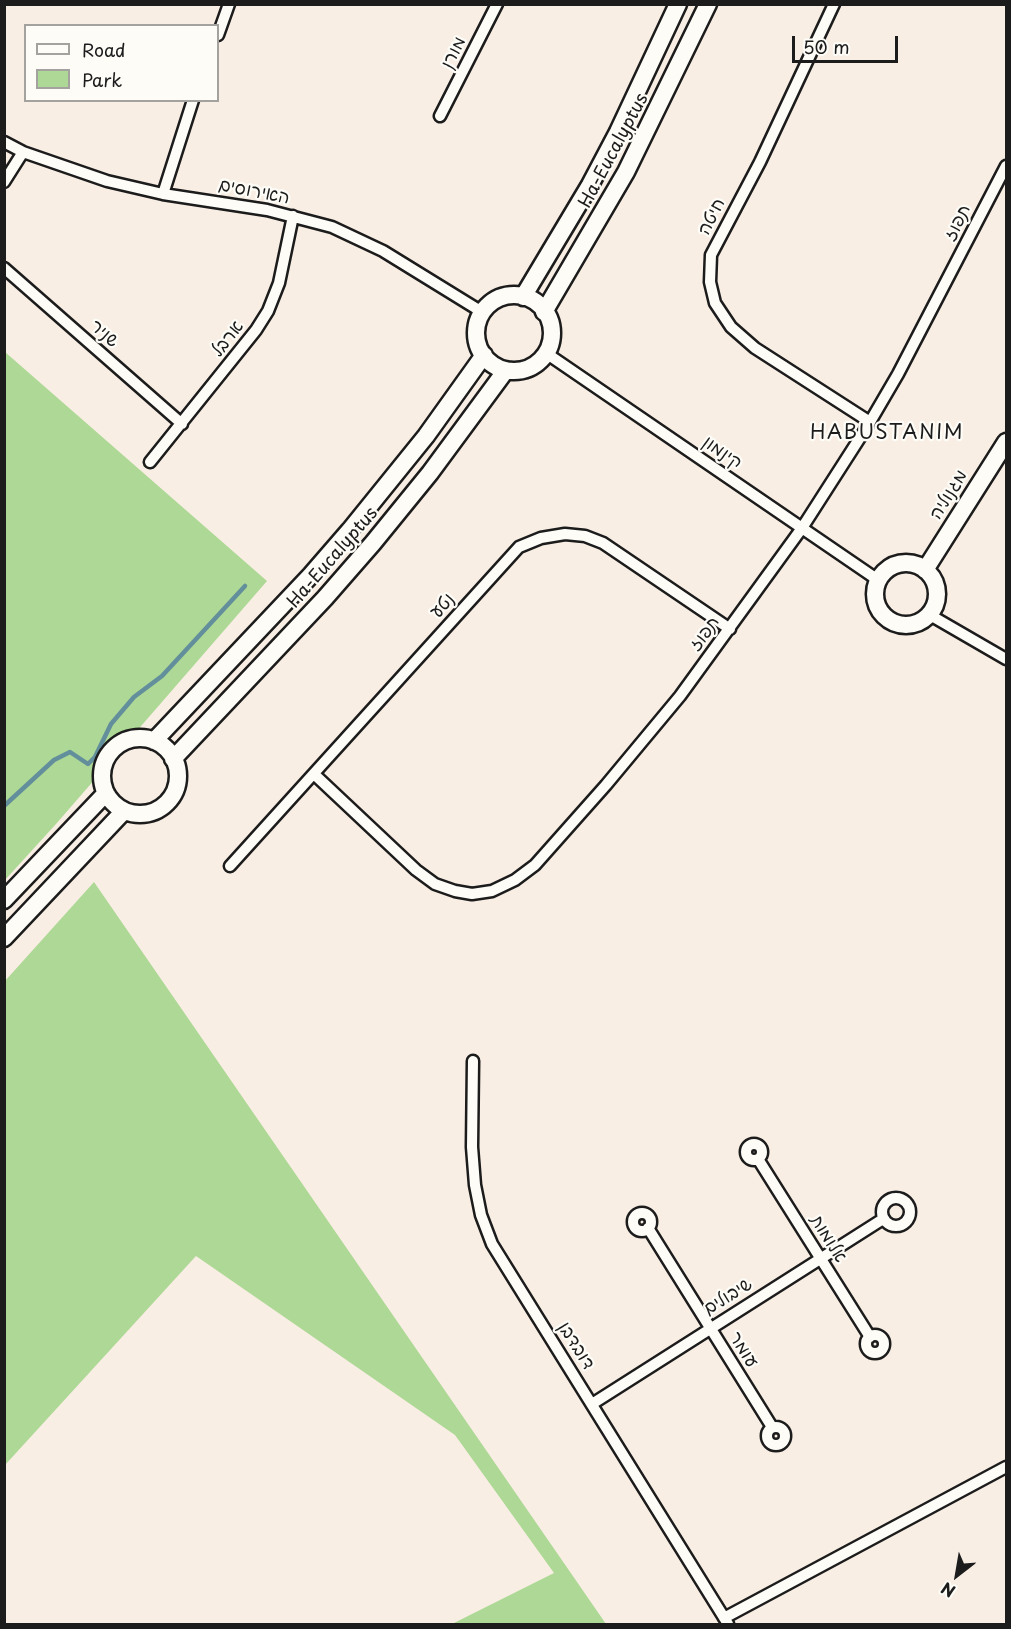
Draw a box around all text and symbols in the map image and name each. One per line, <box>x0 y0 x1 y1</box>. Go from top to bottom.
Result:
legend <box>24 24 219 102</box>
scale bar <box>795 24 902 62</box>
street label: מורן <box>437 33 471 73</box>
text: 50 m <box>803 33 850 60</box>
text: Road <box>82 36 126 63</box>
text: Park <box>82 66 122 93</box>
street label: Ha-Eucalyptus <box>575 90 653 212</box>
street label: האירוסים <box>217 175 291 209</box>
street label: חיטה <box>694 195 730 239</box>
street label: תפוז <box>940 201 976 245</box>
street label: שניר <box>85 316 123 352</box>
street label: ארבל <box>207 317 249 361</box>
district label: HABUSTANIM <box>810 421 964 445</box>
street label: קינמון <box>698 432 746 474</box>
street label: מגנוליה <box>925 466 973 524</box>
street label: Ha-Eucalyptus <box>283 503 383 613</box>
street label: נטע <box>426 589 460 623</box>
street label: תפוז <box>685 612 725 656</box>
street label: אלומות <box>805 1211 851 1267</box>
street label: שיבולים <box>700 1274 756 1320</box>
street label: דובדבן <box>553 1318 599 1374</box>
street label: עומר <box>724 1328 762 1372</box>
north arrow <box>927 1545 987 1605</box>
text: N <box>936 1577 959 1604</box>

